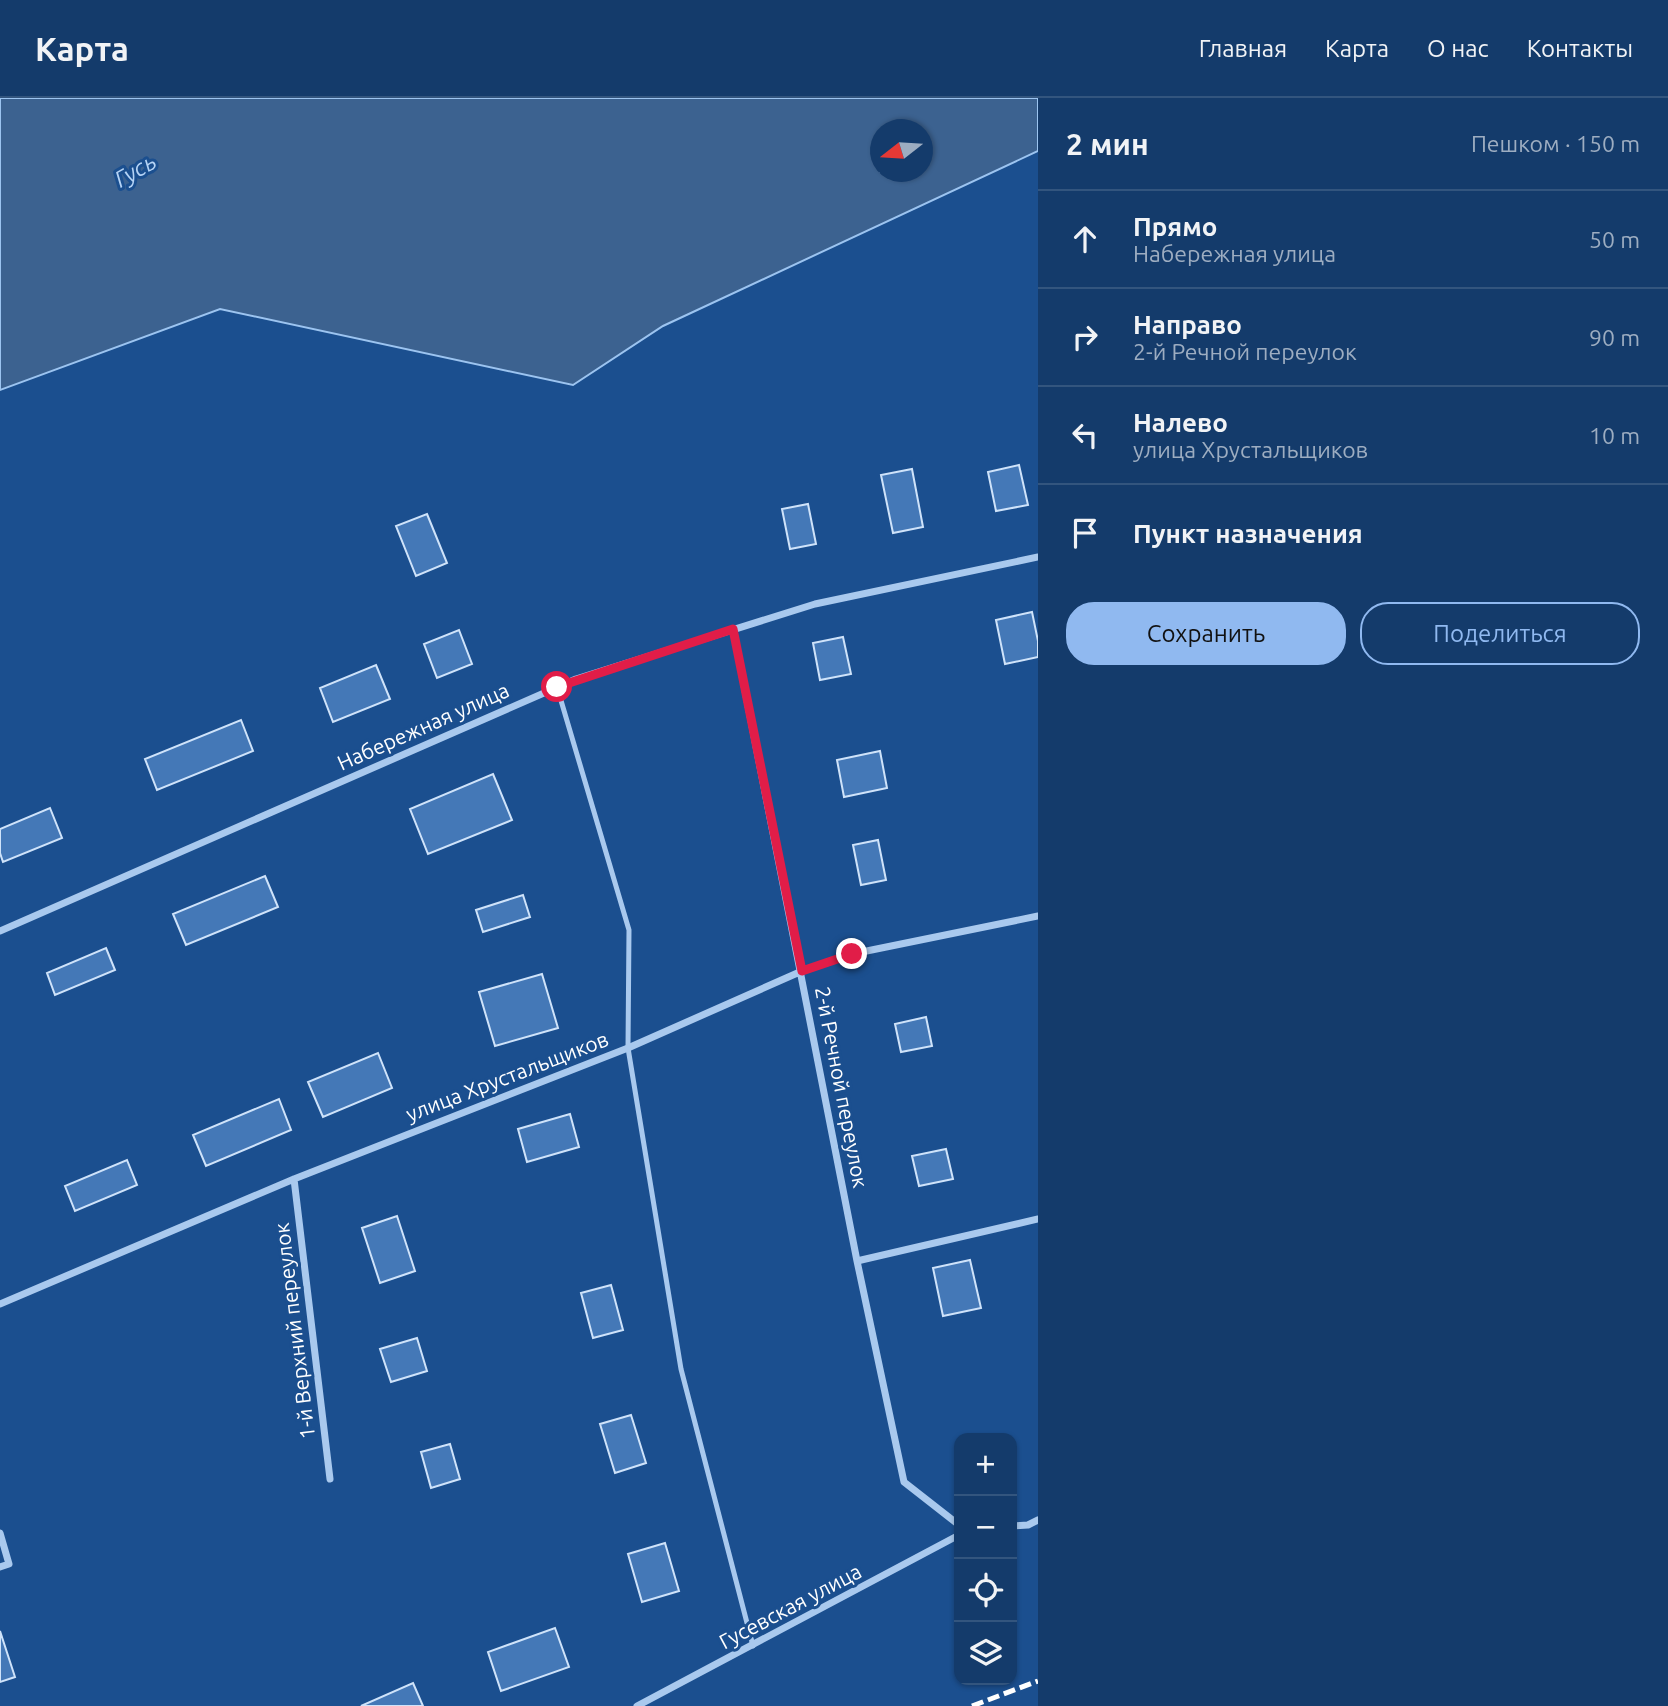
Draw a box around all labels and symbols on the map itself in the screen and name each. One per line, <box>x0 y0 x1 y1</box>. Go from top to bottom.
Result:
north arrow <box>870 119 933 182</box>
water label: Гусь <box>110 148 160 192</box>
route start <box>541 671 572 702</box>
street label: Набережная улица <box>333 677 513 775</box>
route end <box>836 938 867 969</box>
street label: 2-й Речной переулок <box>811 984 873 1190</box>
street label: улица Хрустальщиков <box>402 1026 612 1126</box>
street label: 1-й Верхний переулок <box>269 1221 319 1440</box>
street label: Гусевская улица <box>715 1558 865 1654</box>

